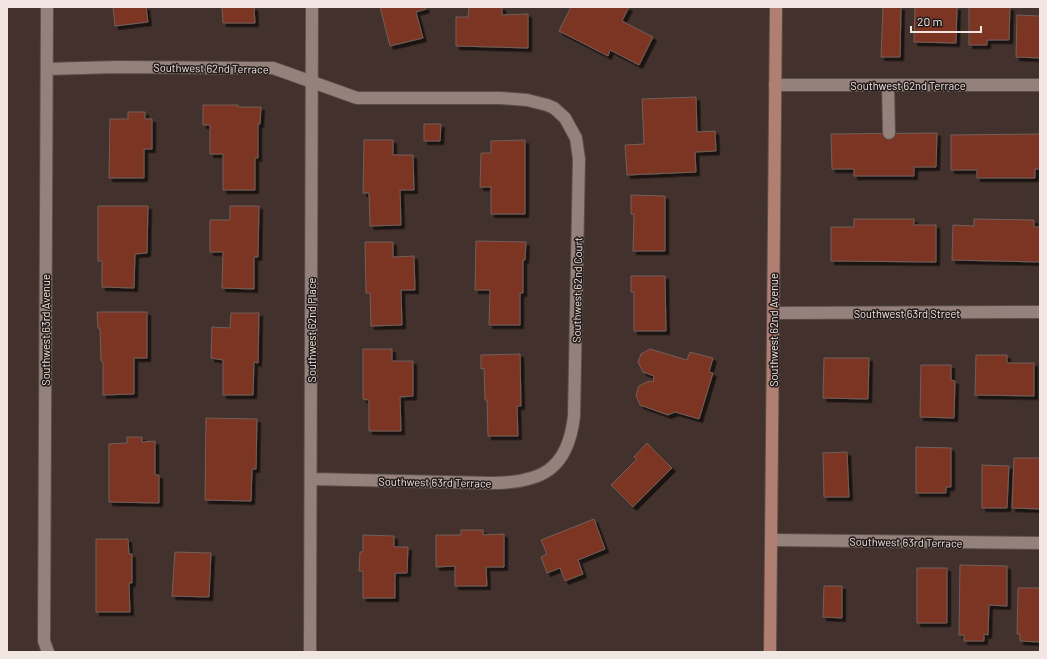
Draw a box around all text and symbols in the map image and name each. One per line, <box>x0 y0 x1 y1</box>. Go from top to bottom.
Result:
scale bar <box>911 8 981 34</box>
text: 20 m <box>917 14 943 28</box>
street label: Southwest 62nd Terrace <box>153 60 269 76</box>
street label: Southwest 62nd Terrace <box>850 79 966 92</box>
street label: Southwest 62nd Court <box>570 237 584 343</box>
street label: Southwest 62nd Avenue <box>767 273 780 387</box>
street label: Southwest 63rd Avenue <box>39 274 52 386</box>
street label: Southwest 62nd Place <box>305 277 318 382</box>
street label: Southwest 63rd Street <box>854 307 960 320</box>
street label: Southwest 63rd Terrace <box>378 475 492 489</box>
street label: Southwest 63rd Terrace <box>849 535 963 549</box>

